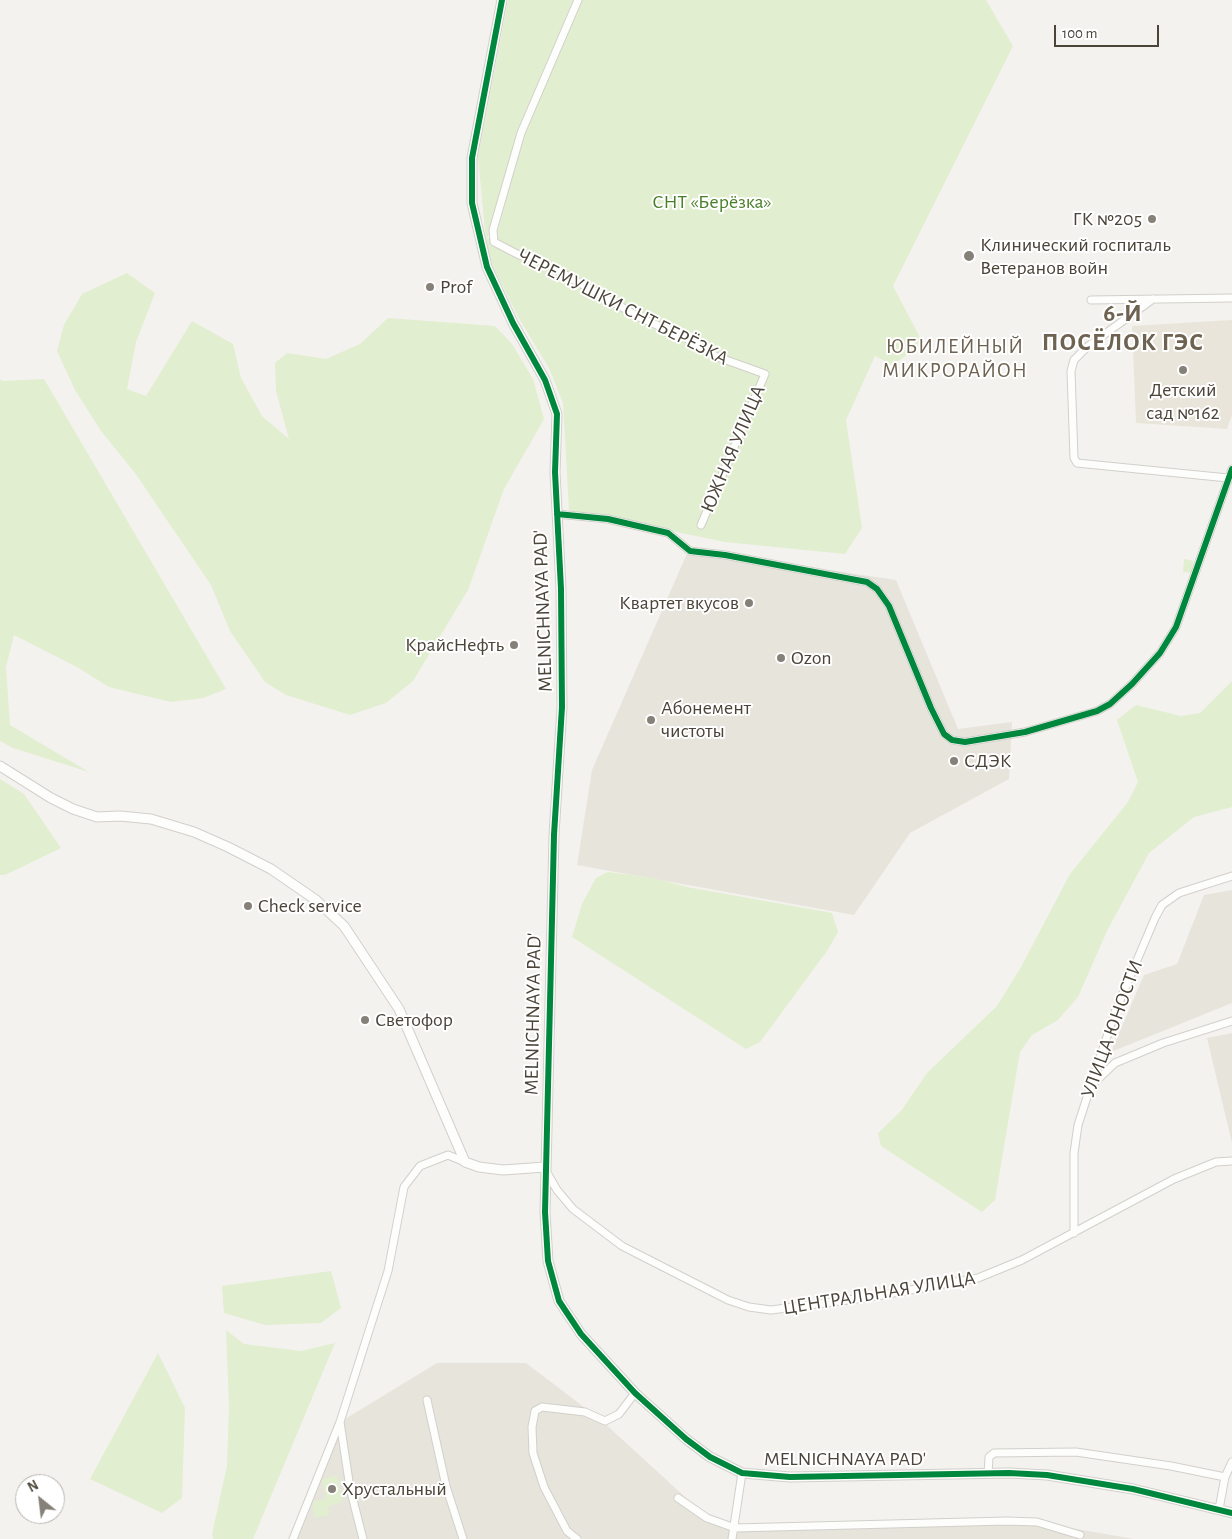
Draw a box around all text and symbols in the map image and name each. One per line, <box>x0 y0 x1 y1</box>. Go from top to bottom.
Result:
scale bar <box>1057 15 1162 47</box>
text: 100 m <box>1062 26 1097 41</box>
park label: СНТ «Берёзка» <box>652 190 772 214</box>
place label: ГК №205 <box>1073 207 1142 231</box>
marker: ГК №205 <box>1146 213 1158 225</box>
place label: Клинический госпиталь Ветеранов войн <box>980 233 1171 280</box>
street label: ЧЕРЕМУШКИ СНТ БЕРЁЗКА <box>513 243 733 371</box>
marker: Клинический госпиталь Ветеранов войн <box>962 249 976 263</box>
place label: Prof <box>440 275 472 299</box>
marker: Prof <box>424 281 436 293</box>
district label: 6-Й ПОСЁЛОК ГЭС <box>1040 298 1206 357</box>
district label: ЮБИЛЕЙНЫЙ МИКРОРАЙОН <box>881 334 1029 384</box>
marker: Детский сад №162 <box>1177 364 1189 376</box>
place label: Детский сад №162 <box>1146 378 1220 425</box>
street label: ЮЖНАЯ УЛИЦА <box>695 382 771 516</box>
street label: MELNICHNAYA PAD' <box>528 530 558 692</box>
place label: Квартет вкусов <box>619 591 739 615</box>
marker: Квартет вкусов <box>743 597 755 609</box>
place label: КрайсНефть <box>405 633 504 657</box>
marker: КрайсНефть <box>508 639 520 651</box>
place label: Ozon <box>791 646 832 670</box>
marker: Ozon <box>775 652 787 664</box>
place label: Абонемент чистоты <box>661 696 751 743</box>
marker: Абонемент чистоты <box>645 714 657 726</box>
place label: СДЭК <box>964 749 1011 773</box>
marker: СДЭК <box>948 755 960 767</box>
place label: Check service <box>258 894 362 918</box>
marker: Check service <box>242 900 254 912</box>
street label: MELNICHNAYA PAD' <box>520 933 546 1095</box>
street label: УЛИЦА ЮНОСТИ <box>1076 957 1148 1101</box>
place label: Светофор <box>375 1008 453 1032</box>
marker: Светофор <box>359 1014 371 1026</box>
street label: ЦЕНТРАЛЬНАЯ УЛИЦА <box>781 1266 977 1320</box>
street label: MELNICHNAYA PAD' <box>764 1447 926 1471</box>
north arrow <box>15 1474 65 1524</box>
place label: Хрустальный <box>342 1477 447 1501</box>
text: N <box>26 1478 41 1495</box>
marker: Хрустальный <box>326 1483 338 1495</box>

